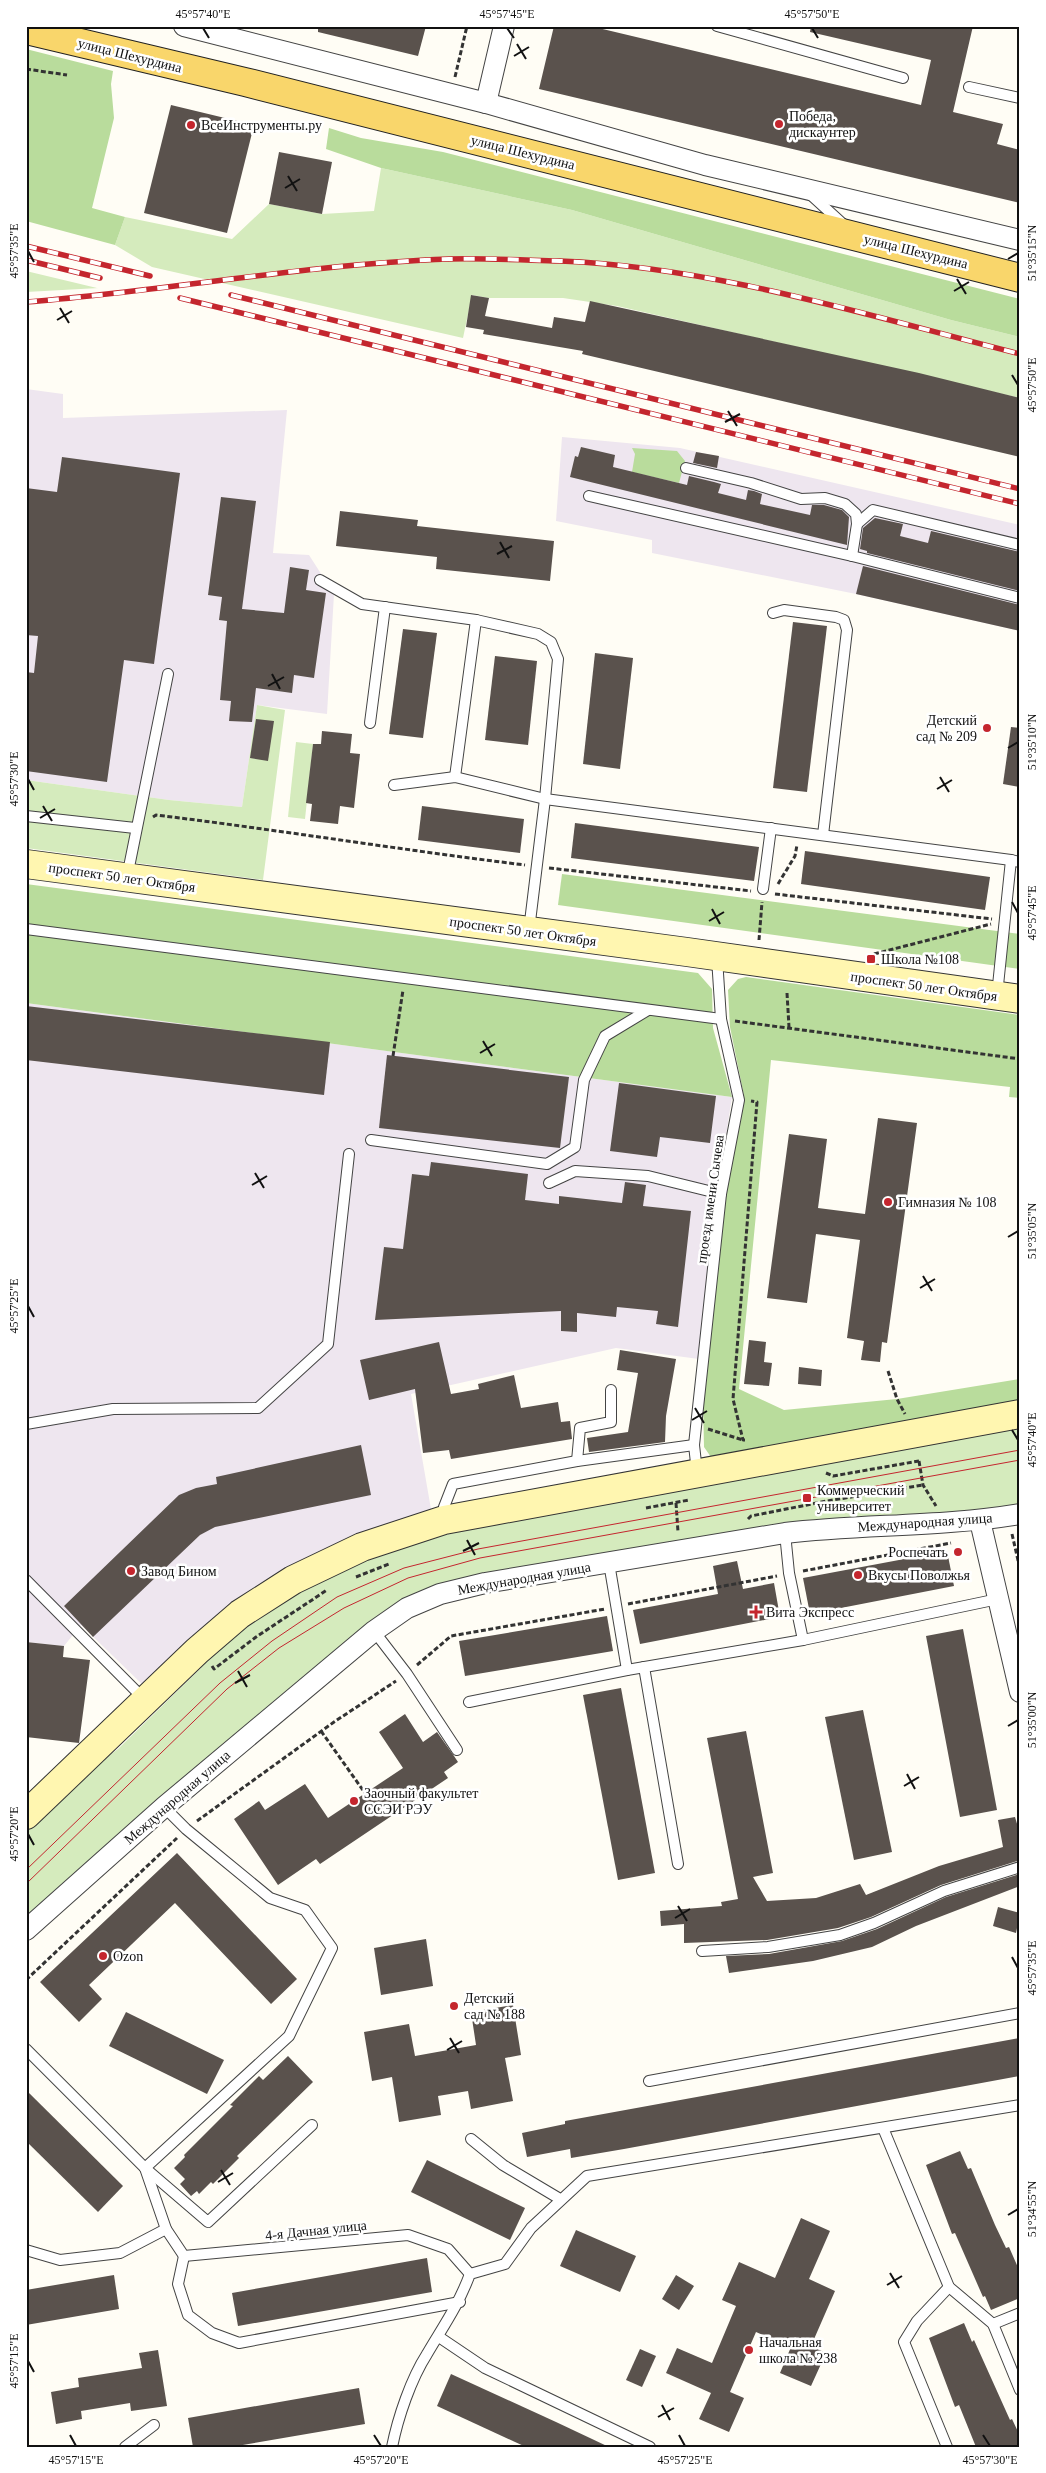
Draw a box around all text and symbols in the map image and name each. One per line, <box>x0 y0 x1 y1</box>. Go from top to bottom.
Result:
text: 45°57'40"E <box>175 7 231 21</box>
text: 45°57'45"E <box>479 7 535 21</box>
text: 45°57'50"E <box>784 7 840 21</box>
street label: улица Шехурдина <box>76 35 184 76</box>
place label: Победа, дискаунтер <box>789 109 856 140</box>
place label: ВсеИнструменты.ру <box>201 118 322 133</box>
marker: Победа, дискаунтер <box>773 118 785 130</box>
marker: ВсеИнструменты.ру <box>185 119 197 131</box>
street label: улица Шехурдина <box>469 132 577 173</box>
text: 45°57'35"E <box>7 223 21 279</box>
text: 51°35'15"N <box>1025 224 1039 281</box>
street label: улица Шехурдина <box>862 231 970 272</box>
text: 45°57'50"E <box>1025 357 1039 413</box>
place label: Детский сад № 209 <box>916 713 977 744</box>
text: 51°35'10"N <box>1025 713 1039 770</box>
marker: Детский сад № 209 <box>981 722 993 734</box>
text: 45°57'30"E <box>7 751 21 807</box>
street label: проспект 50 лет Октября <box>48 860 197 895</box>
text: 45°57'45"E <box>1025 885 1039 941</box>
street label: проспект 50 лет Октября <box>449 914 598 949</box>
place label: Школа №108 <box>881 952 959 967</box>
marker: Школа №108 <box>865 953 877 965</box>
street label: проспект 50 лет Октября <box>850 969 999 1004</box>
street label: проезд имени Сычева <box>694 1133 727 1264</box>
place label: Гимназия № 108 <box>898 1195 996 1210</box>
marker: Гимназия № 108 <box>882 1196 894 1208</box>
text: 51°35'05"N <box>1025 1202 1039 1259</box>
text: 45°57'25"E <box>7 1278 21 1334</box>
text: 45°57'40"E <box>1025 1412 1039 1468</box>
place label: Коммерческий университет <box>817 1483 905 1514</box>
marker: Коммерческий университет <box>801 1492 813 1504</box>
street label: Международная улица <box>857 1510 994 1535</box>
place label: Роспечать <box>888 1545 948 1560</box>
marker: Роспечать <box>952 1546 964 1558</box>
street label: Международная улица <box>456 1559 593 1598</box>
place label: Завод Бином <box>141 1564 217 1579</box>
marker: Завод Бином <box>125 1565 137 1577</box>
place label: Вкусы Поволжья <box>868 1568 971 1583</box>
marker: Вкусы Поволжья <box>852 1569 864 1581</box>
place label: Вита Экспресс <box>766 1605 854 1620</box>
marker: Вита Экспресс <box>750 1606 762 1618</box>
text: 51°35'00"N <box>1025 1691 1039 1748</box>
street label: Международная улица <box>121 1747 234 1847</box>
place label: Заочный факультет ССЭИ РЭУ <box>364 1786 478 1817</box>
marker: Заочный факультет ССЭИ РЭУ <box>348 1795 360 1807</box>
text: 45°57'20"E <box>7 1806 21 1862</box>
text: 45°57'35"E <box>1025 1940 1039 1996</box>
place label: Ozon <box>113 1949 143 1964</box>
marker: Ozon <box>97 1950 109 1962</box>
place label: Детский сад № 188 <box>464 1991 525 2022</box>
marker: Детский сад № 188 <box>448 2000 460 2012</box>
text: 51°34'55"N <box>1025 2180 1039 2237</box>
street label: 4-я Дачная улица <box>265 2218 368 2243</box>
text: 45°57'15"E <box>7 2333 21 2389</box>
place label: Начальная школа № 238 <box>759 2335 837 2366</box>
marker: Начальная школа № 238 <box>743 2344 755 2356</box>
text: 45°57'15"E <box>48 2453 104 2467</box>
text: 45°57'20"E <box>353 2453 409 2467</box>
text: 45°57'25"E <box>657 2453 713 2467</box>
text: 45°57'30"E <box>962 2453 1018 2467</box>

